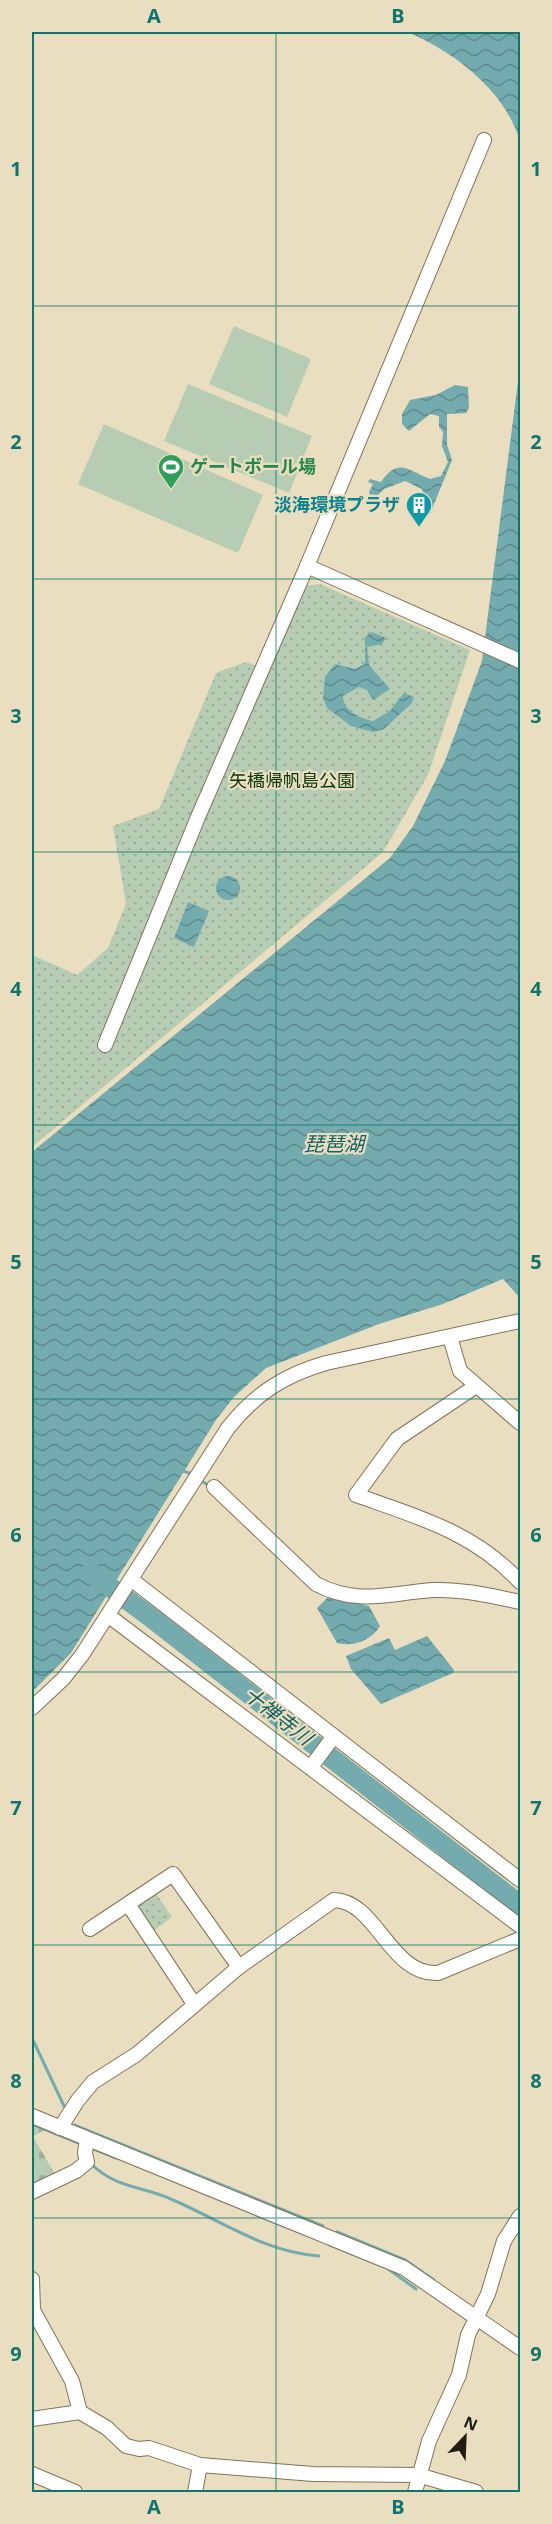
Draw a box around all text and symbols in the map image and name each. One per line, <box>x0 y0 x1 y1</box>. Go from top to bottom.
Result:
text: A <box>147 2 161 29</box>
text: B <box>391 2 405 29</box>
text: 1 <box>10 155 22 182</box>
text: 1 <box>530 155 542 182</box>
text: 2 <box>10 428 22 455</box>
text: 2 <box>530 428 542 455</box>
sports icon: ゲートボール場 <box>156 452 186 490</box>
place label: ゲートボール場 <box>190 454 316 478</box>
building icon: 淡海環境プラザ <box>404 490 434 528</box>
place label: 淡海環境プラザ <box>274 492 400 516</box>
text: 3 <box>10 702 22 729</box>
text: 3 <box>530 702 542 729</box>
park label: 矢橋帰帆島公園 <box>229 768 355 792</box>
text: 4 <box>10 975 22 1002</box>
text: 4 <box>530 975 542 1002</box>
water label: 琵琶湖 <box>304 1130 367 1157</box>
text: 5 <box>10 1248 22 1275</box>
text: 5 <box>530 1248 542 1275</box>
text: 6 <box>10 1521 22 1548</box>
text: 6 <box>530 1521 542 1548</box>
water label: 十禅寺川 <box>238 1680 320 1752</box>
text: 7 <box>10 1794 22 1821</box>
text: 7 <box>530 1794 542 1821</box>
text: 8 <box>10 2067 22 2094</box>
text: 8 <box>530 2067 542 2094</box>
text: 9 <box>10 2340 22 2367</box>
text: 9 <box>530 2340 542 2367</box>
north arrow <box>435 2407 495 2467</box>
text: N <box>461 2411 481 2436</box>
text: A <box>147 2493 161 2520</box>
text: B <box>391 2493 405 2520</box>

